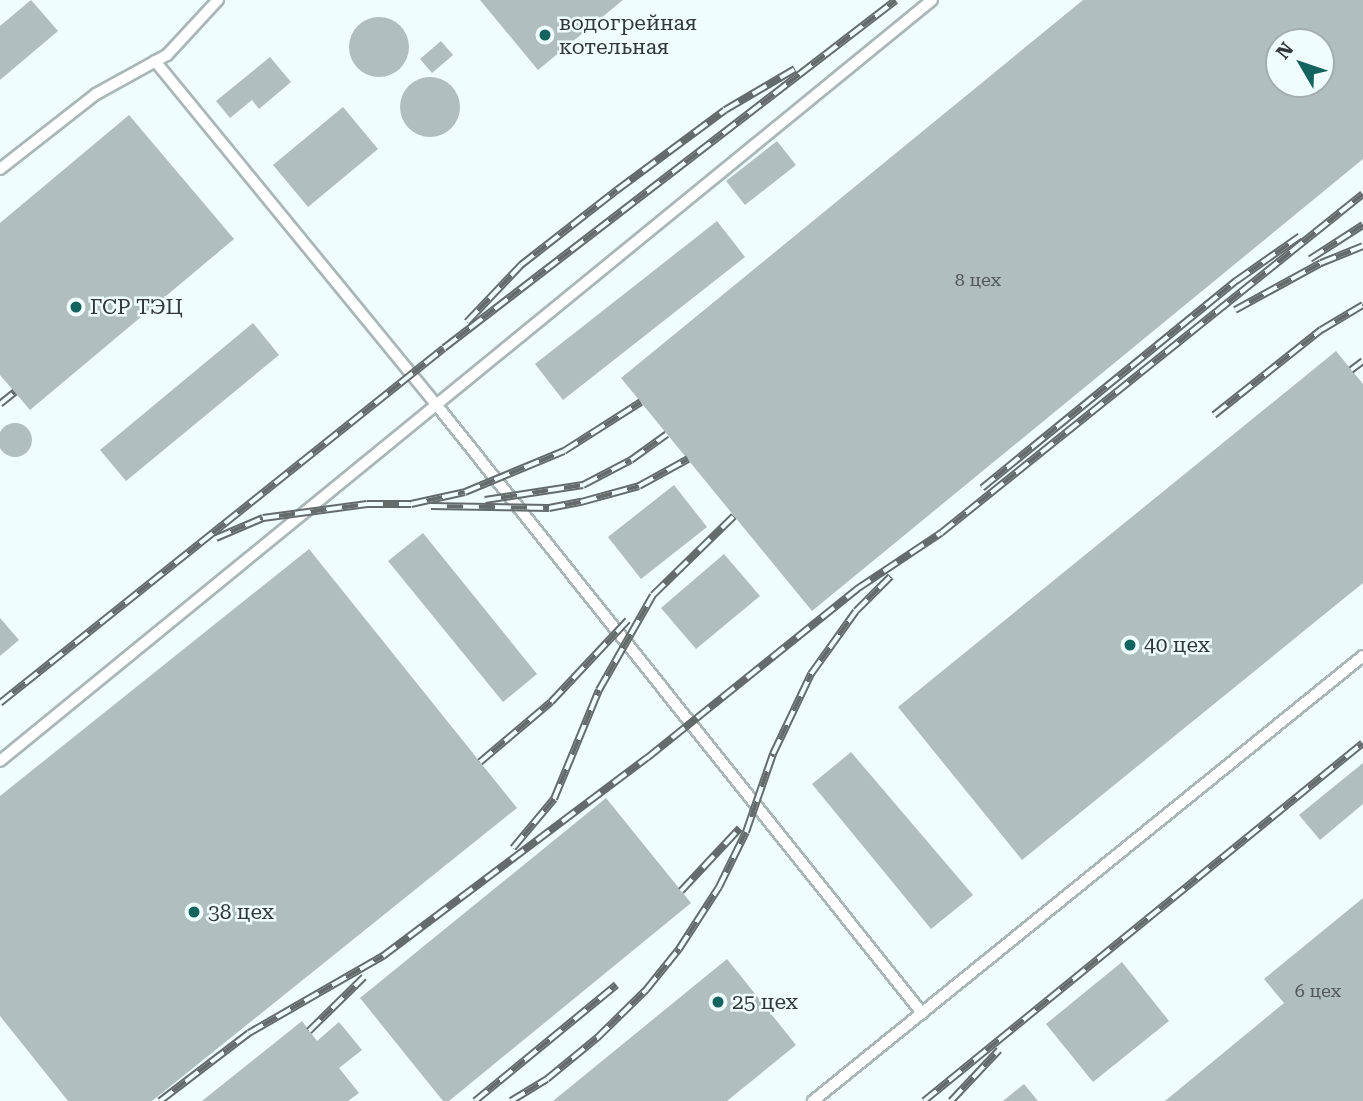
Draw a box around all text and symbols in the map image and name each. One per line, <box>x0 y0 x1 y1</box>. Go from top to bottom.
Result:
place label: водогрейная котельная <box>559 10 697 60</box>
marker: водогрейная котельная <box>537 27 553 43</box>
north arrow <box>1265 28 1335 98</box>
text: N <box>1271 38 1298 64</box>
house number: 8 цех <box>955 269 1001 291</box>
place label: ГСР ТЭЦ <box>90 294 183 320</box>
marker: ГСР ТЭЦ <box>68 299 84 315</box>
place label: 40 цех <box>1144 632 1210 658</box>
marker: 40 цех <box>1122 637 1138 653</box>
place label: 38 цех <box>208 899 274 925</box>
marker: 38 цех <box>186 904 202 920</box>
house number: 6 цех <box>1295 980 1341 1002</box>
place label: 25 цех <box>732 989 798 1015</box>
marker: 25 цех <box>710 994 726 1010</box>

